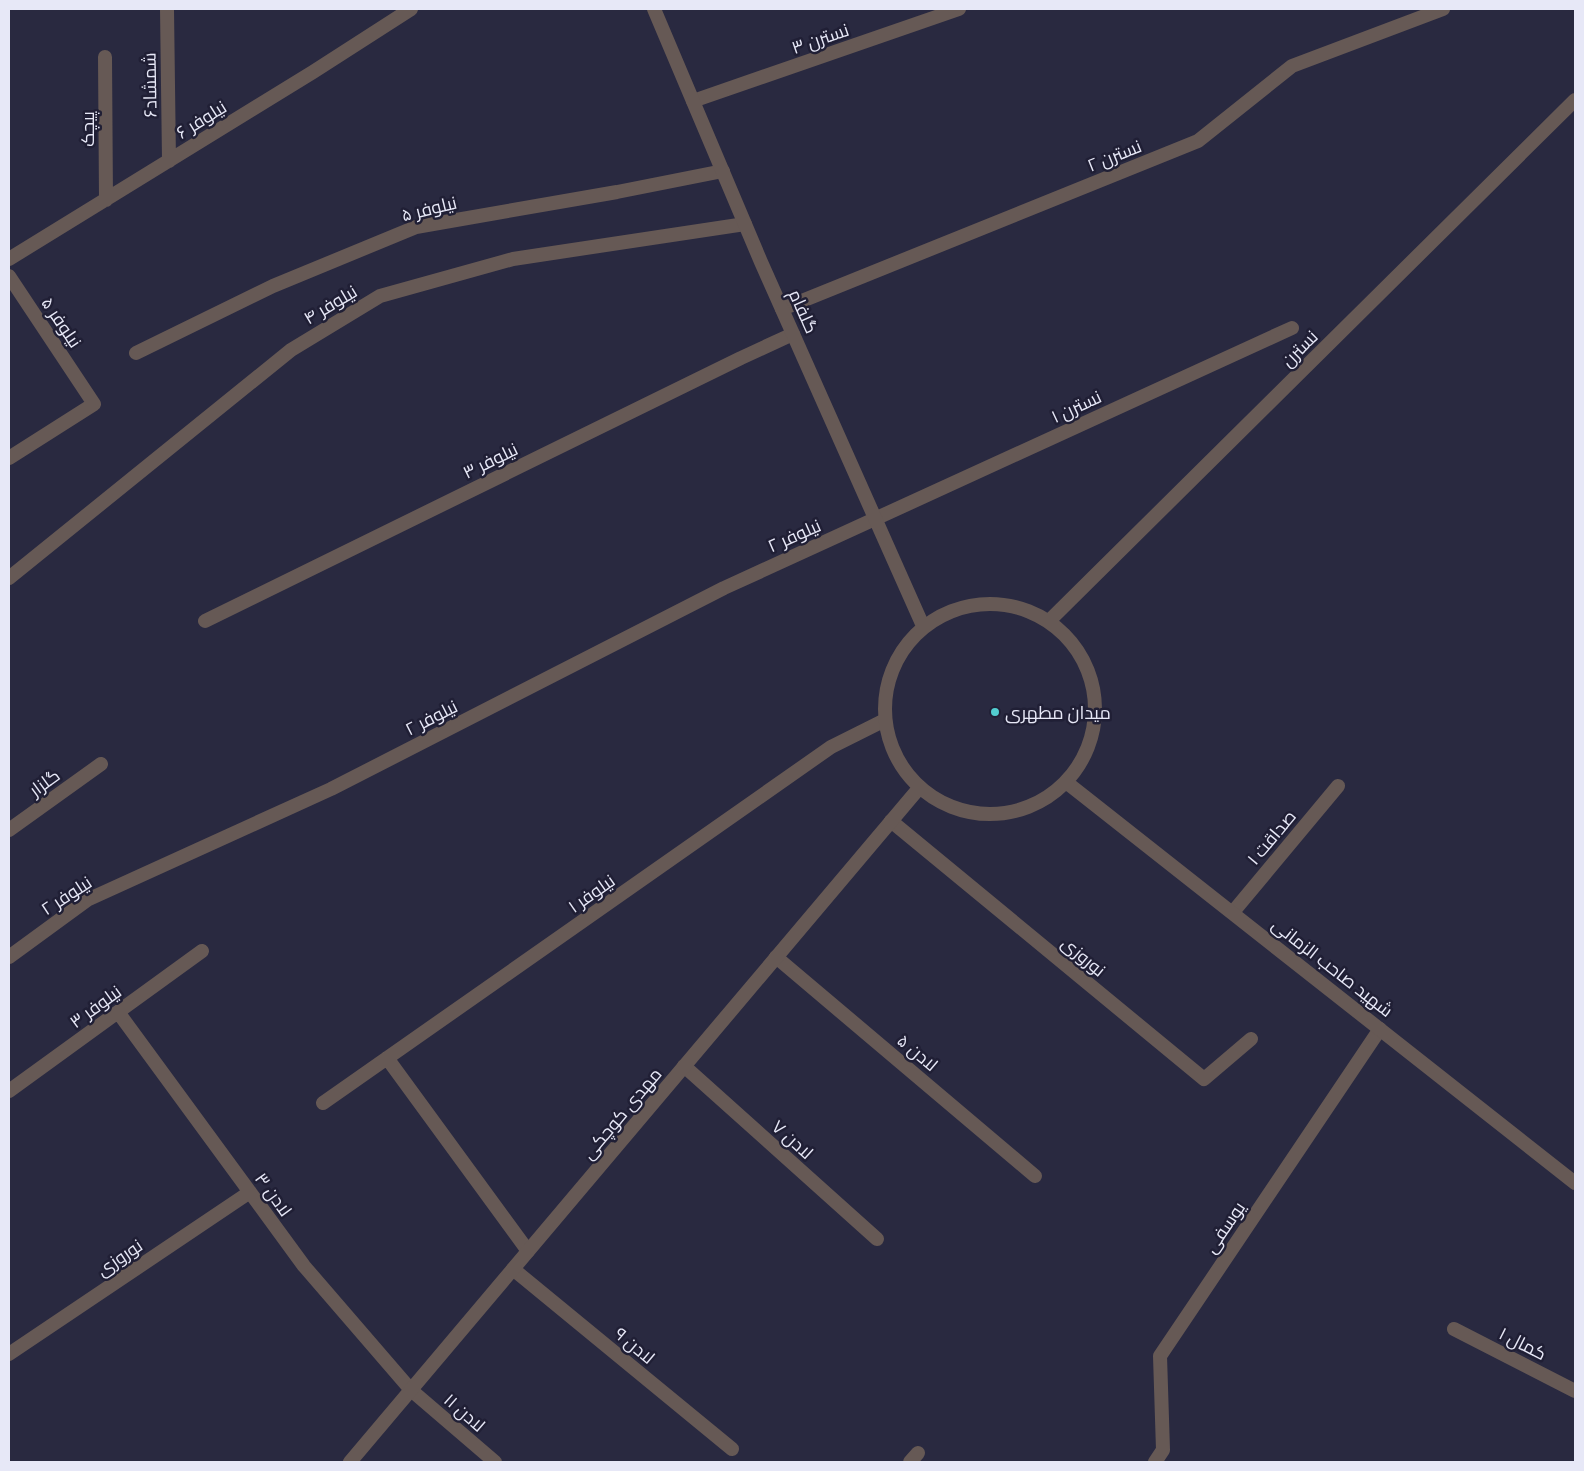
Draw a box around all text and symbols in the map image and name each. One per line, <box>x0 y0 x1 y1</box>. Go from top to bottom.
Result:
street label: نسترن ۳ <box>789 19 852 59</box>
street label: شمشاد۶ <box>138 52 160 118</box>
street label: نیلوفر ۶ <box>172 96 231 144</box>
street label: پیچک <box>77 111 100 147</box>
street label: نسترن ۲ <box>1084 135 1145 177</box>
street label: نیلوفر ۵ <box>399 191 459 226</box>
street label: نیلوفر ۴ <box>300 280 361 329</box>
street label: گلفام <box>783 286 822 337</box>
street label: نیلوفر ۵ <box>36 293 86 352</box>
street label: نسترن <box>1277 326 1323 372</box>
street label: نسترن ۱ <box>1048 386 1105 428</box>
street label: نیلوفر ۳ <box>459 438 522 484</box>
street label: نیلوفر ۲ <box>764 514 824 557</box>
street label: نیلوفر ۲ <box>402 695 461 740</box>
place label: میدان مطهری <box>1005 702 1111 724</box>
marker: میدان مطهری <box>989 706 1001 718</box>
street label: گلزار <box>24 764 64 802</box>
street label: صداقت ۱ <box>1243 806 1299 868</box>
street label: نیلوفر ۱ <box>564 870 619 918</box>
street label: نیلوفر ۲ <box>37 871 96 920</box>
street label: شهید صاحب الزمانی <box>1268 914 1397 1022</box>
street label: نوروزی <box>1057 932 1110 981</box>
street label: نیلوفر ۳ <box>65 981 126 1033</box>
street label: لادن ۵ <box>893 1029 942 1076</box>
street label: مهدی کوچکی <box>577 1063 667 1165</box>
street label: لادن ۷ <box>767 1116 817 1164</box>
street label: لادن ۳ <box>250 1168 296 1221</box>
street label: یوسفی <box>1200 1197 1250 1258</box>
street label: نوروزی <box>92 1235 147 1281</box>
street label: لادن ۹ <box>610 1323 659 1369</box>
street label: کمال ۱ <box>1495 1323 1550 1365</box>
street label: لادن ۱۱ <box>439 1389 489 1437</box>

